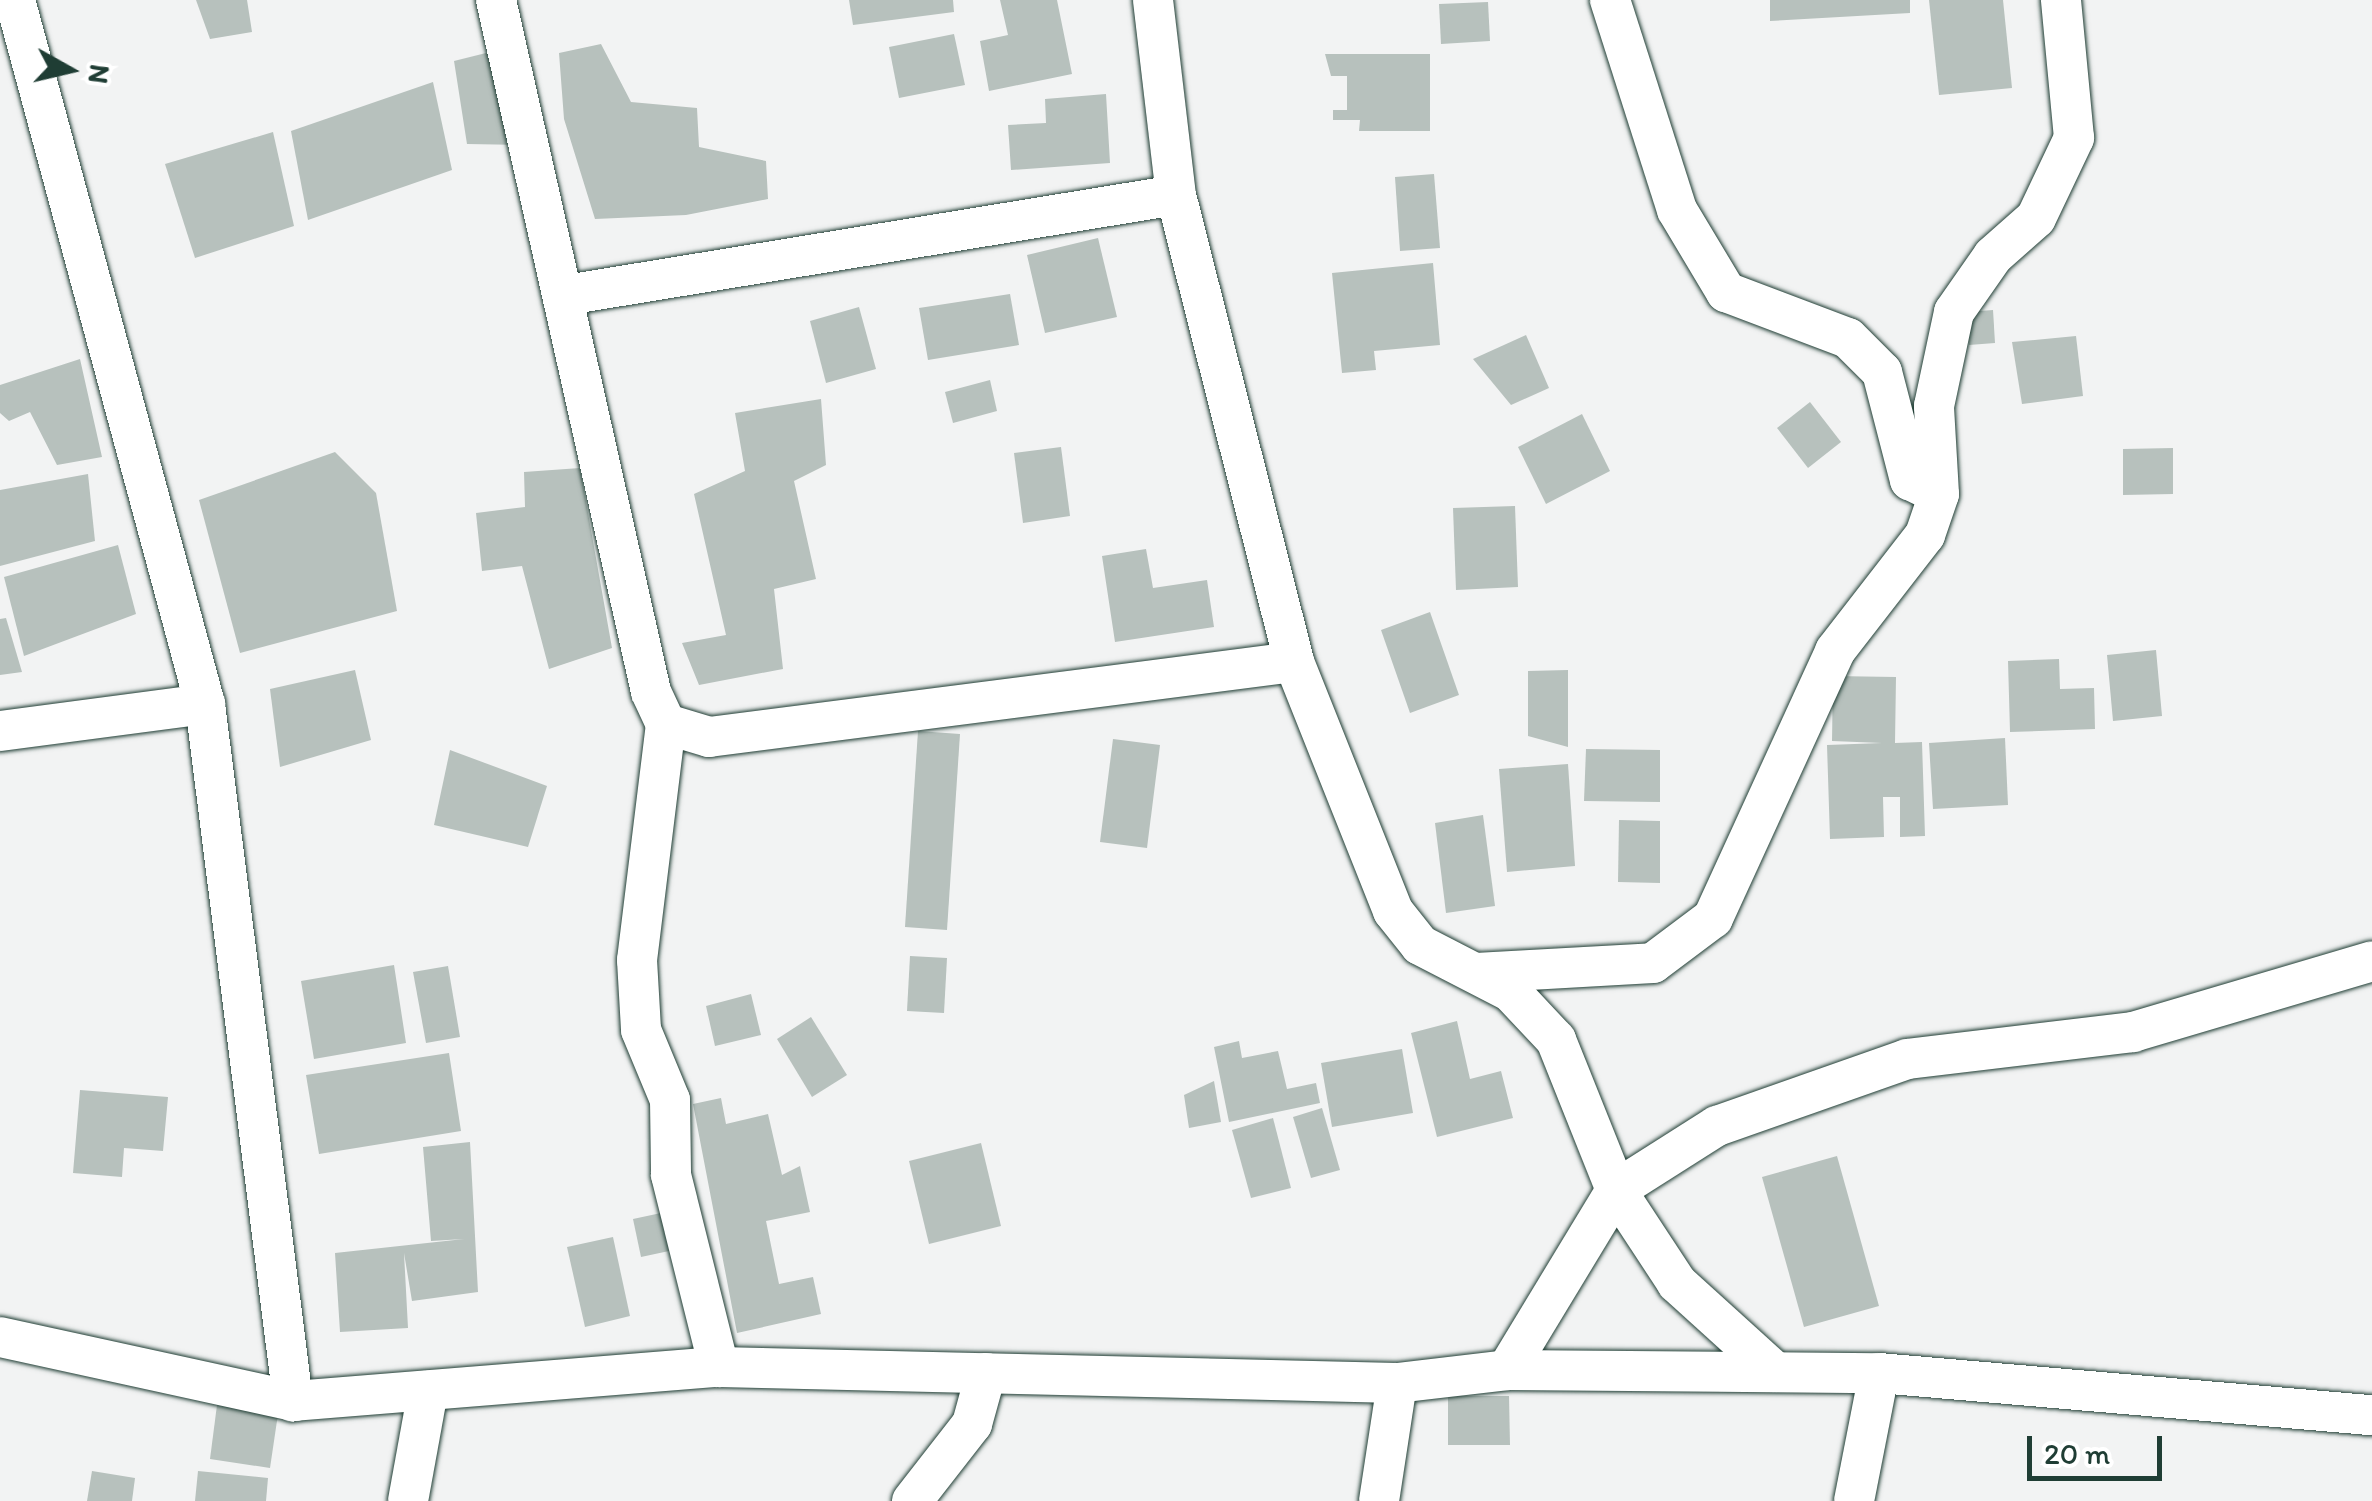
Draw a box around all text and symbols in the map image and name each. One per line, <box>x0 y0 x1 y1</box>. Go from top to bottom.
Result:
north arrow <box>20 20 120 120</box>
text: N <box>82 62 118 86</box>
scale bar <box>2032 1416 2167 1478</box>
text: 20 m <box>2044 1435 2110 1472</box>

